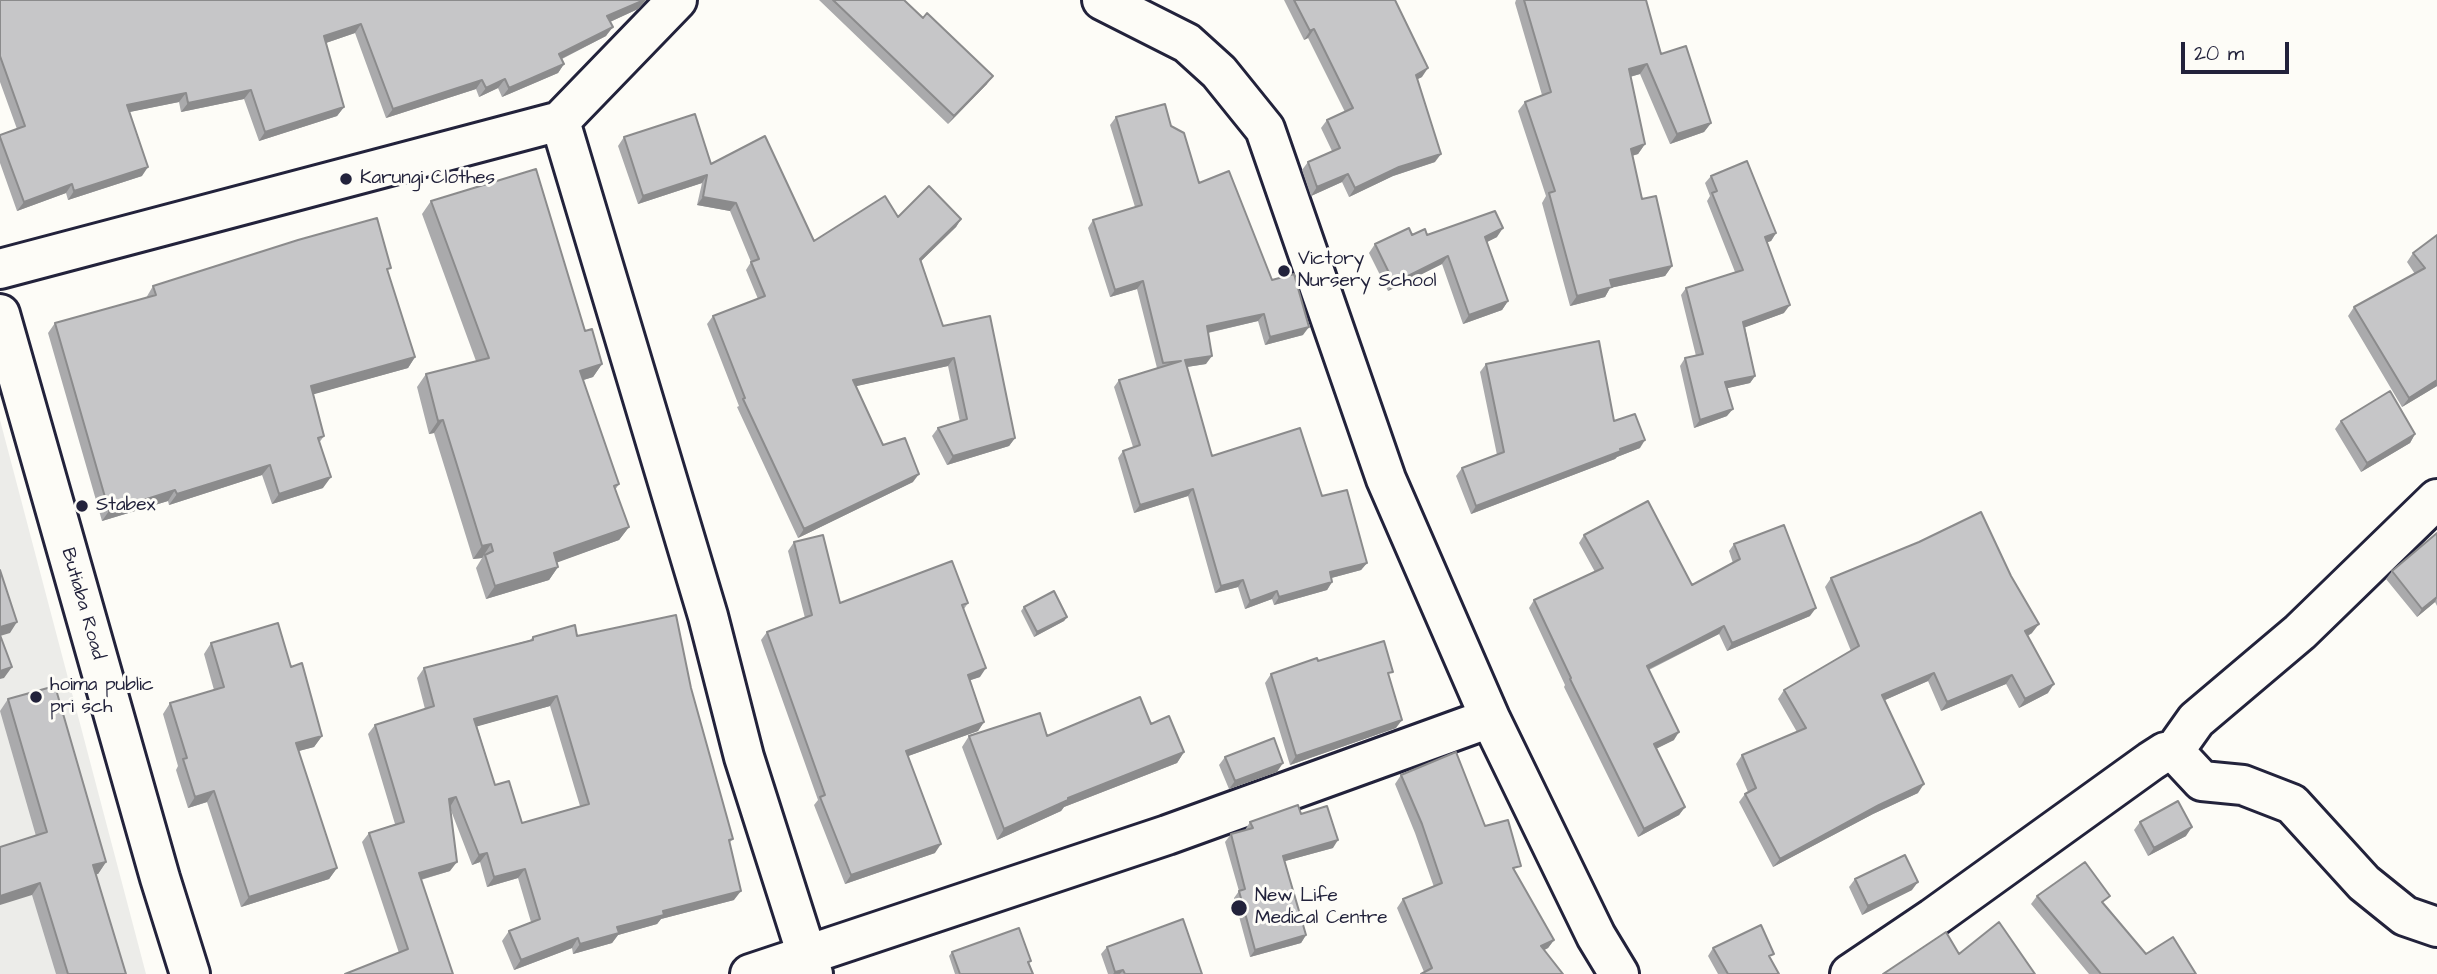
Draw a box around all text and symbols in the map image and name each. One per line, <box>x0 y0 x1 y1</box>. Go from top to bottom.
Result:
scale bar <box>2185 28 2294 72</box>
text: 20 m <box>2194 39 2244 68</box>
place label: Karungi Clothes <box>360 168 495 190</box>
marker: Karungi Clothes <box>338 171 354 187</box>
place label: Victory Nursery School <box>1298 249 1436 293</box>
marker: Victory Nursery School <box>1276 263 1292 279</box>
place label: Stabex <box>96 495 155 517</box>
marker: Stabex <box>74 498 90 514</box>
street label: Butiaba Road <box>55 546 109 662</box>
place label: hoima public pri sch <box>50 675 154 719</box>
marker: hoima public pri sch <box>28 689 44 705</box>
place label: New Life Medical Centre <box>1255 886 1388 930</box>
marker: New Life Medical Centre <box>1229 898 1249 918</box>

